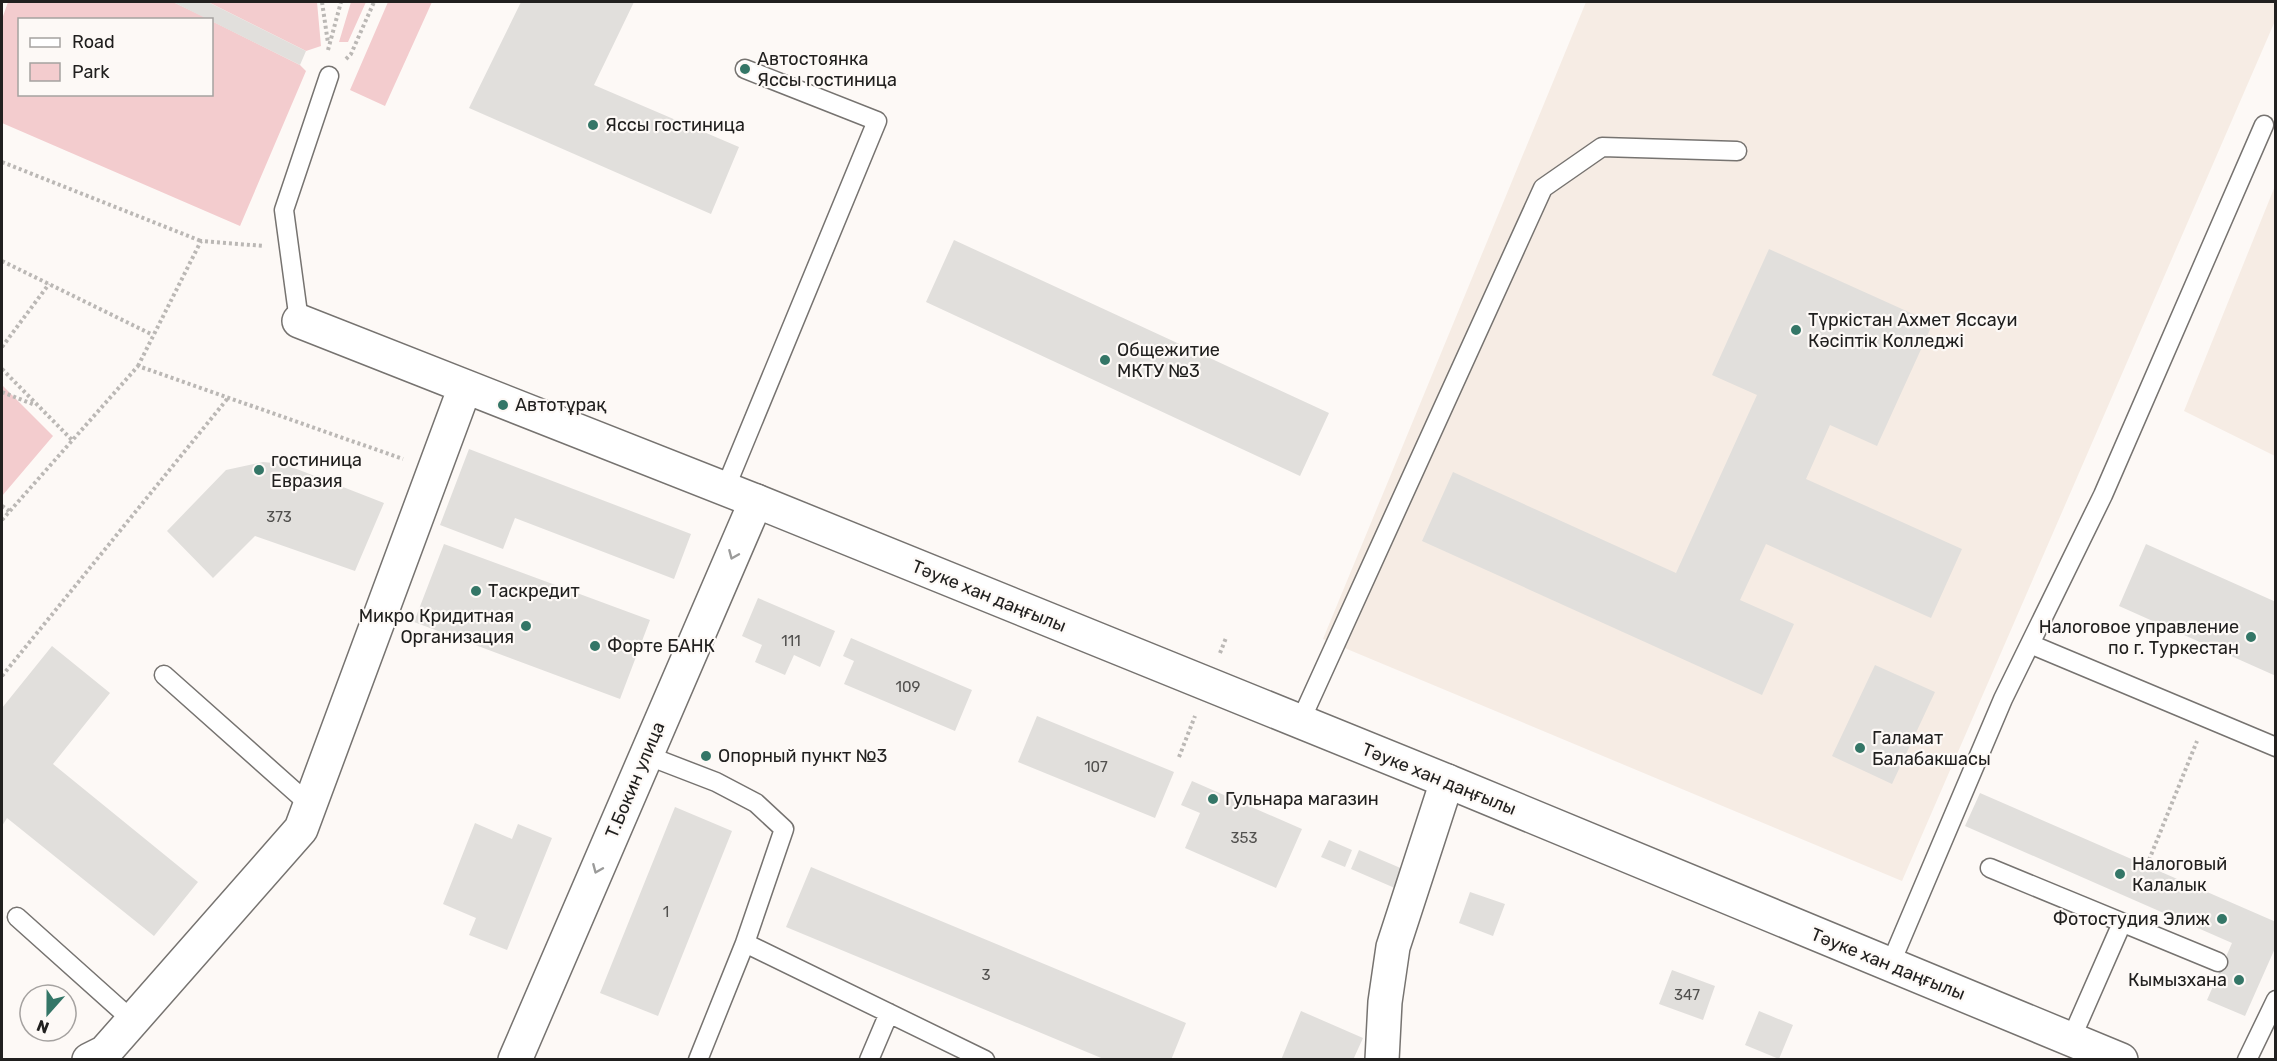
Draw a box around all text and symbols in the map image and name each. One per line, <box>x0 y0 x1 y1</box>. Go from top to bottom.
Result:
legend <box>18 18 213 96</box>
text: Road <box>72 31 115 53</box>
place label: Автостоянка Яссы гостиница <box>757 48 897 91</box>
text: Park <box>72 61 110 83</box>
marker: Автостоянка Яссы гостиница <box>738 62 752 76</box>
place label: Яссы гостиница <box>605 114 745 136</box>
marker: Яссы гостиница <box>586 118 600 132</box>
place label: Түркістан Ахмет Яссауи Кәсіптік Колледжі <box>1808 309 2017 352</box>
marker: Түркістан Ахмет Яссауи Кәсіптік Колледжі <box>1789 323 1803 337</box>
place label: Общежитие МКТУ №3 <box>1117 339 1220 382</box>
marker: Общежитие МКТУ №3 <box>1098 353 1112 367</box>
place label: Автотұрақ <box>515 394 607 416</box>
marker: Автотұрақ <box>496 398 510 412</box>
place label: гостиница Евразия <box>271 449 362 492</box>
marker: гостиница Евразия <box>252 463 266 477</box>
house number: 373 <box>266 508 292 526</box>
one-way arrow <box>728 549 740 560</box>
street label: Тәуке хан даңғылы <box>909 555 1069 637</box>
place label: Таскредит <box>488 580 580 602</box>
marker: Таскредит <box>469 584 483 598</box>
place label: Микро Кридитная Организация <box>359 605 514 648</box>
place label: Налоговое управление по г. Туркестан <box>2039 616 2239 659</box>
marker: Микро Кридитная Организация <box>519 619 533 633</box>
marker: Налоговое управление по г. Туркестан <box>2244 630 2258 644</box>
house number: 111 <box>781 632 801 650</box>
place label: Форте БАНК <box>607 635 715 657</box>
marker: Форте БАНК <box>588 639 602 653</box>
house number: 109 <box>896 678 921 696</box>
street label: Т.Бокин улица <box>601 718 669 842</box>
place label: Галамат Балабакшасы <box>1872 727 1991 770</box>
street label: Тәуке хан даңғылы <box>1359 738 1519 820</box>
marker: Галамат Балабакшасы <box>1853 741 1867 755</box>
place label: Опорный пункт №3 <box>718 745 887 767</box>
marker: Опорный пункт №3 <box>699 749 713 763</box>
house number: 107 <box>1084 758 1108 776</box>
place label: Гульнара магазин <box>1225 788 1379 810</box>
marker: Гульнара магазин <box>1206 792 1220 806</box>
house number: 353 <box>1231 829 1257 847</box>
place label: Налоговый Калалык <box>2132 853 2227 896</box>
one-way arrow <box>592 862 604 873</box>
marker: Налоговый Калалык <box>2113 867 2127 881</box>
house number: 1 <box>663 903 669 921</box>
place label: Фотостудия Элиж <box>2053 908 2210 930</box>
marker: Фотостудия Элиж <box>2215 912 2229 926</box>
street label: Тәуке хан даңғылы <box>1808 923 1968 1005</box>
house number: 3 <box>981 966 991 984</box>
place label: Кымызхана <box>2128 969 2227 991</box>
marker: Кымызхана <box>2232 973 2246 987</box>
north arrow <box>18 983 78 1043</box>
house number: 347 <box>1674 986 1700 1004</box>
text: N <box>34 1016 52 1037</box>

